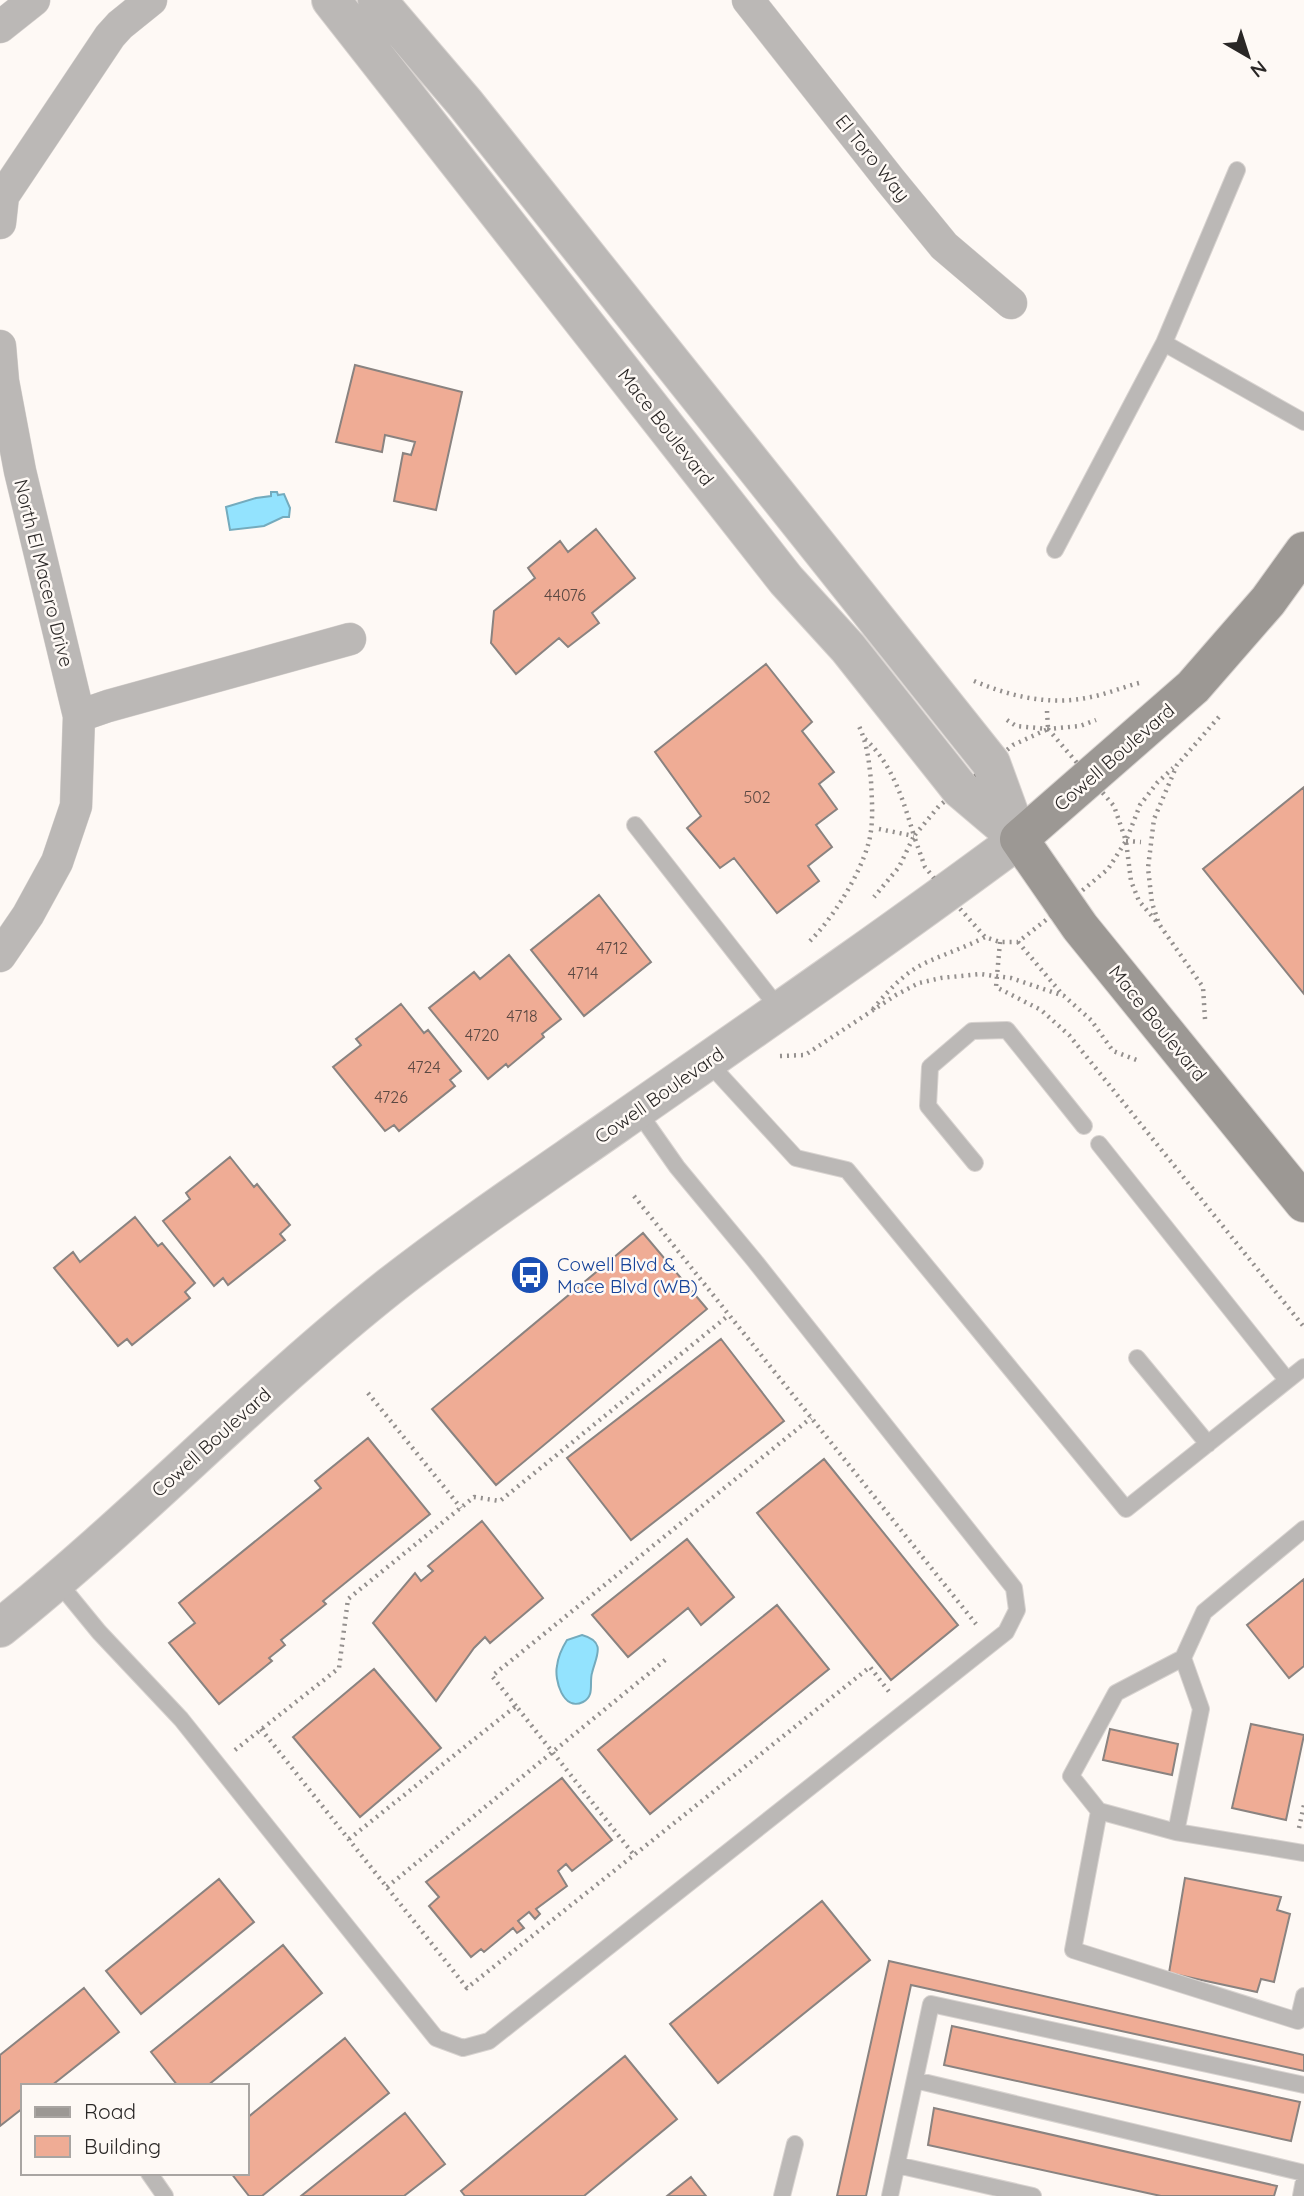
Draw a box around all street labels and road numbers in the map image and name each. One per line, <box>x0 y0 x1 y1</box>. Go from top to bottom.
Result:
street label: El Toro Way <box>831 110 915 206</box>
street label: Mace Boulevard <box>613 364 719 490</box>
street label: North El Macero Drive <box>9 477 79 669</box>
street label: Cowell Boulevard <box>1049 698 1179 816</box>
street label: Mace Boulevard <box>1104 960 1212 1086</box>
street label: Cowell Boulevard <box>590 1042 728 1148</box>
street label: Cowell Boulevard <box>146 1382 276 1502</box>

